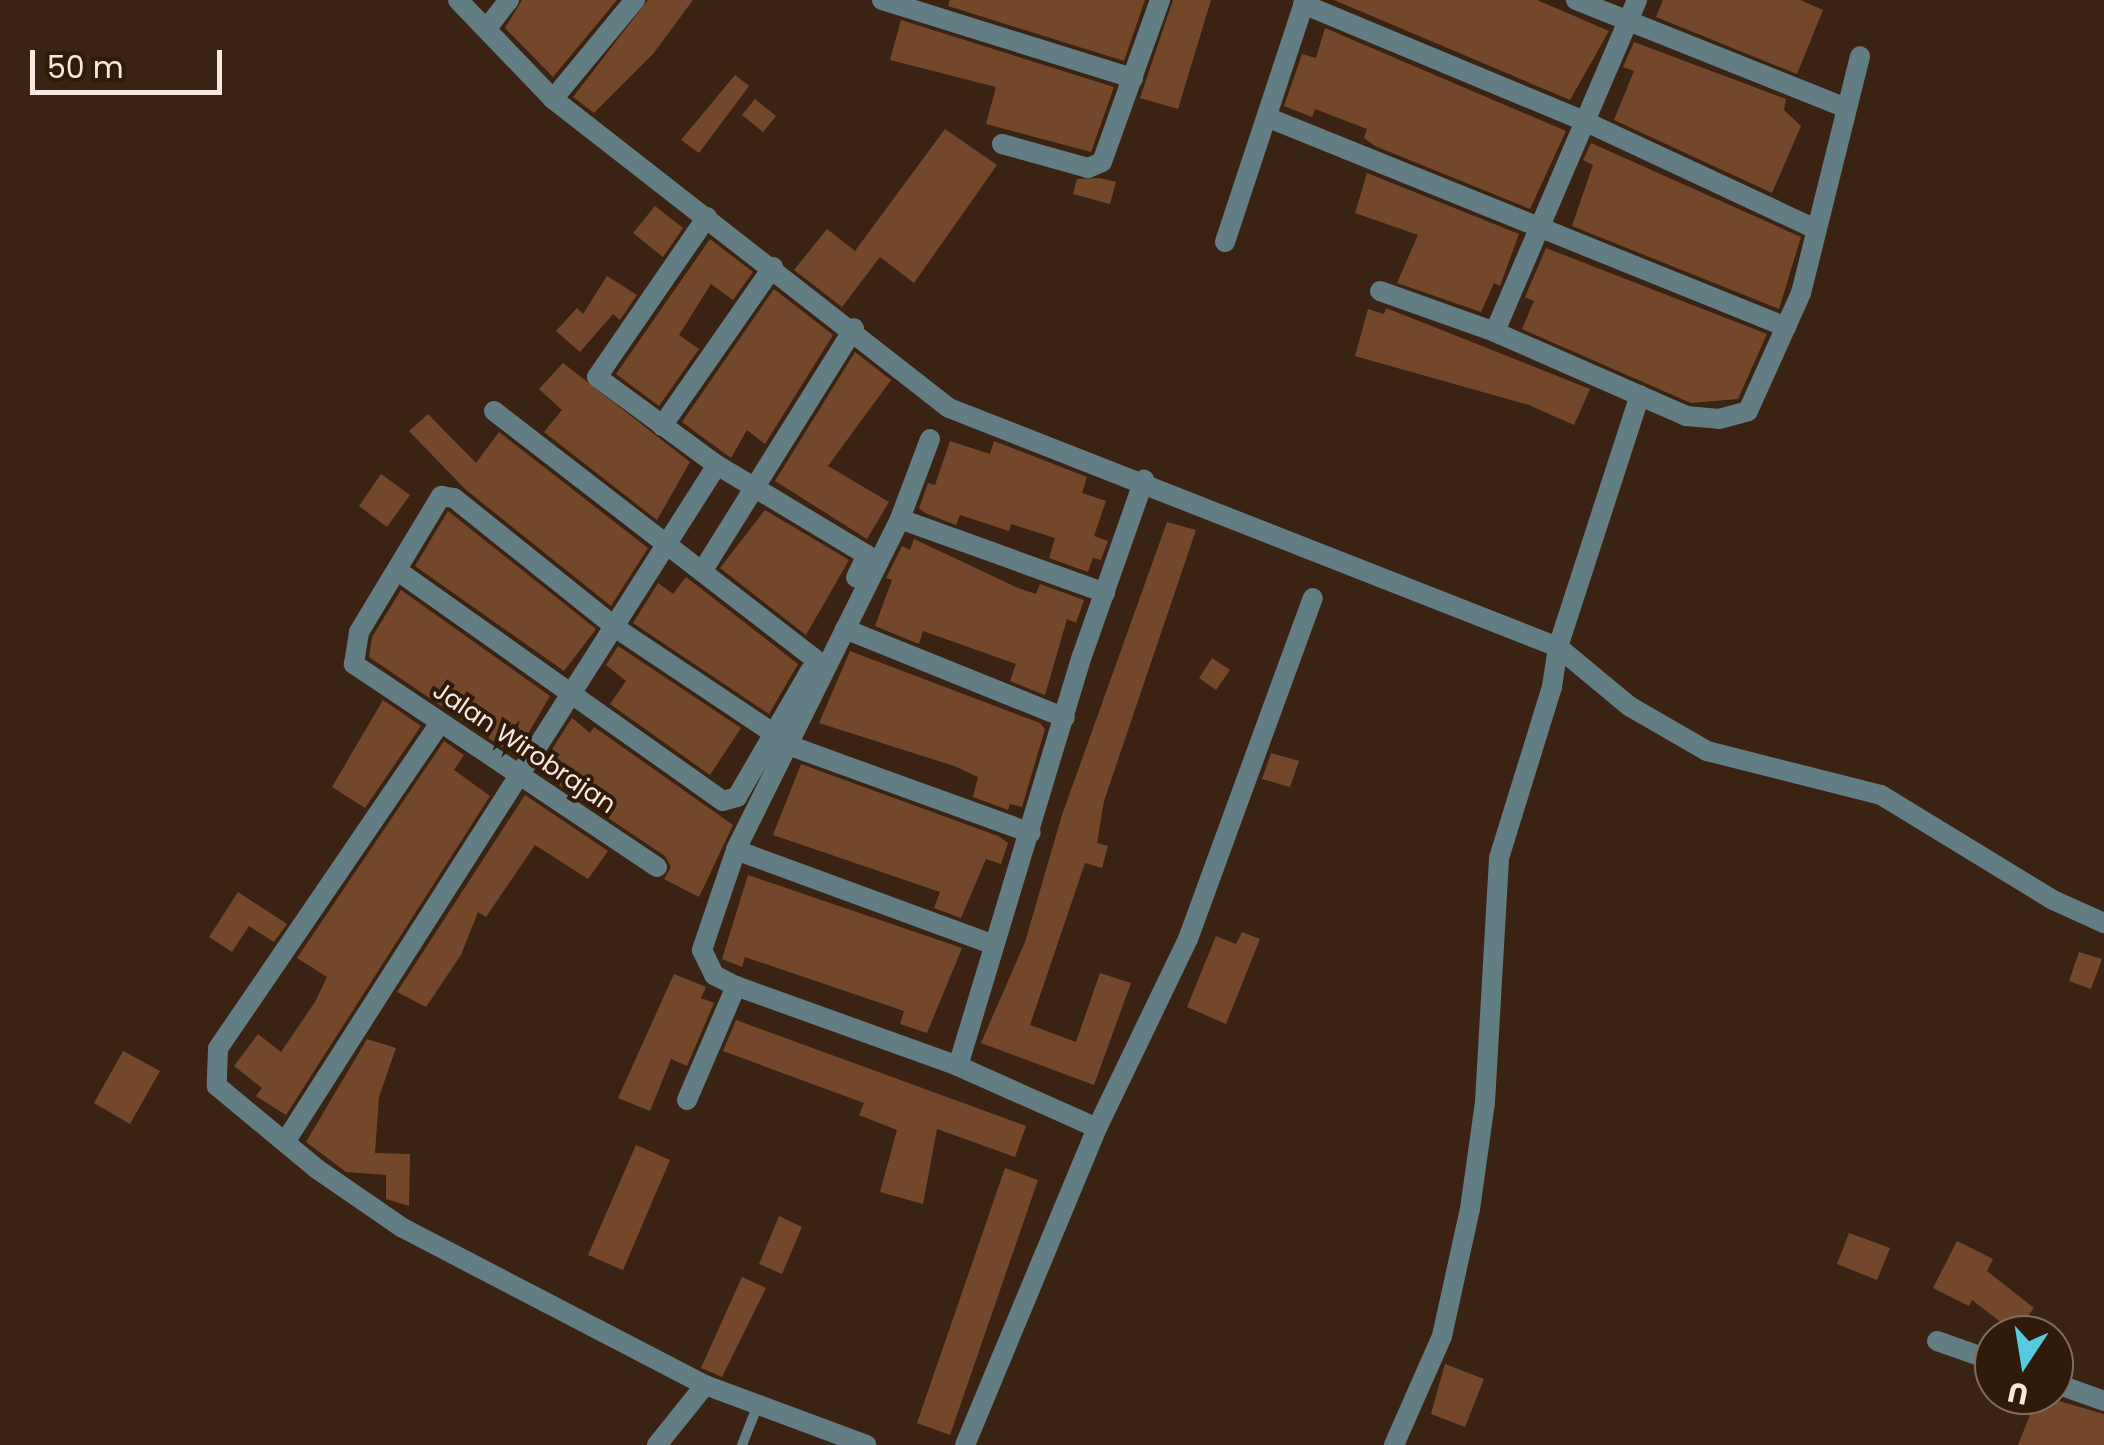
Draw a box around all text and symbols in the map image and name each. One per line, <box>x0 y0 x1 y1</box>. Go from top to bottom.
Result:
scale bar <box>35 30 228 92</box>
text: 50 m <box>47 46 124 89</box>
street label: Jalan Wirobrajan <box>427 676 621 820</box>
north arrow <box>1974 1315 2074 1415</box>
text: U <box>2004 1372 2032 1414</box>

